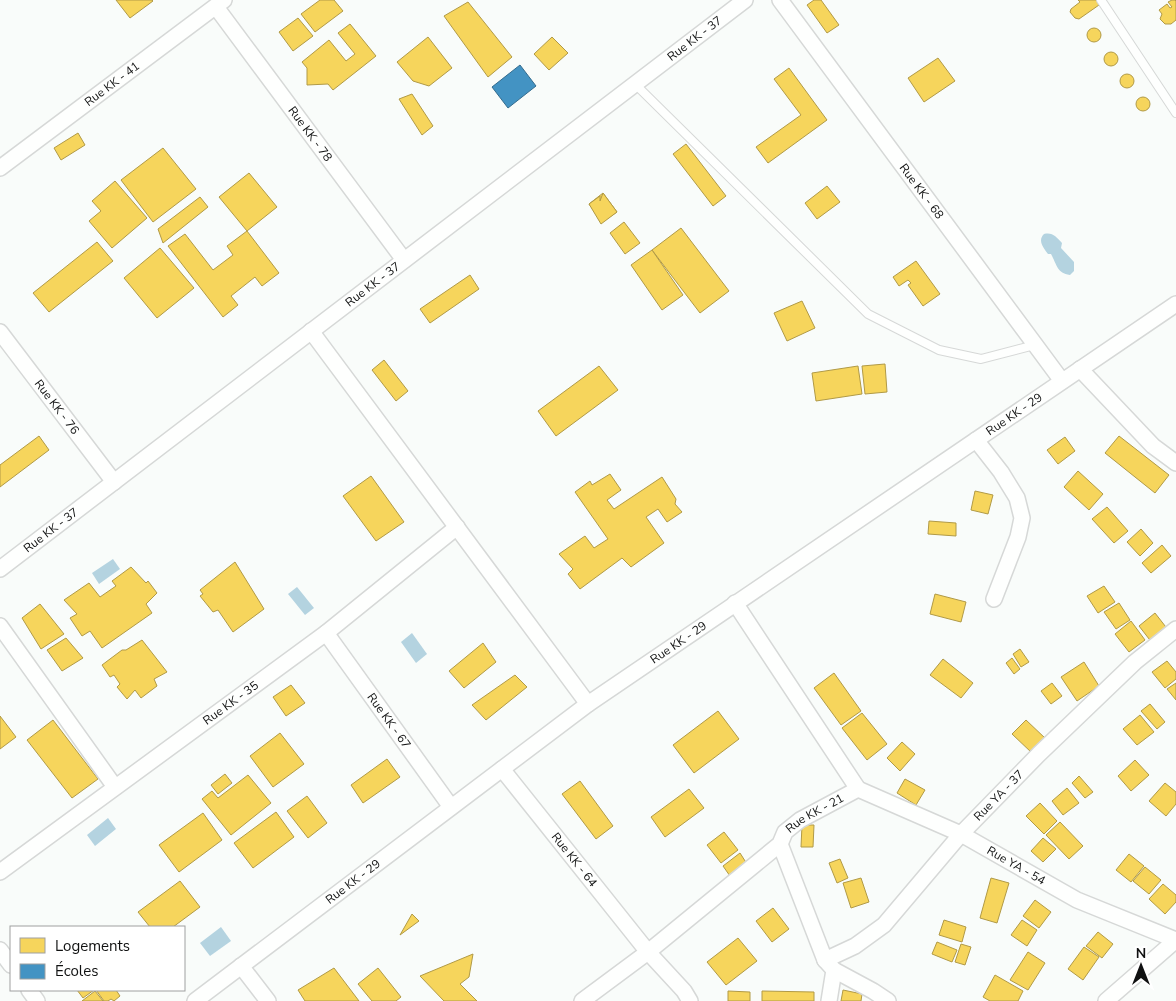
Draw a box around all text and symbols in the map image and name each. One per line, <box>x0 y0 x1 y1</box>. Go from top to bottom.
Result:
street label: Rue KK - 37 <box>664 12 725 65</box>
street label: Rue KK - 41 <box>81 58 143 110</box>
street label: Rue KK - 78 <box>284 103 336 165</box>
street label: Rue KK - 68 <box>896 160 947 222</box>
street label: Rue KK - 37 <box>342 258 403 310</box>
street label: Rue KK - 76 <box>31 376 83 438</box>
street label: Rue KK - 29 <box>983 389 1045 439</box>
street label: Rue KK - 37 <box>20 504 82 556</box>
street label: Rue KK - 29 <box>647 618 710 667</box>
street label: Rue KK - 35 <box>200 677 262 729</box>
street label: Rue KK - 67 <box>364 690 414 752</box>
street label: Rue YA - 37 <box>970 767 1027 824</box>
street label: Rue KK - 21 <box>782 790 847 837</box>
street label: Rue KK - 64 <box>548 829 601 890</box>
street label: Rue YA - 54 <box>984 842 1049 888</box>
street label: Rue KK - 29 <box>322 856 384 908</box>
legend <box>10 926 185 991</box>
text: Logements <box>55 936 130 956</box>
north arrow <box>1116 941 1166 991</box>
text: N <box>1136 944 1146 963</box>
text: Écoles <box>55 961 98 981</box>

